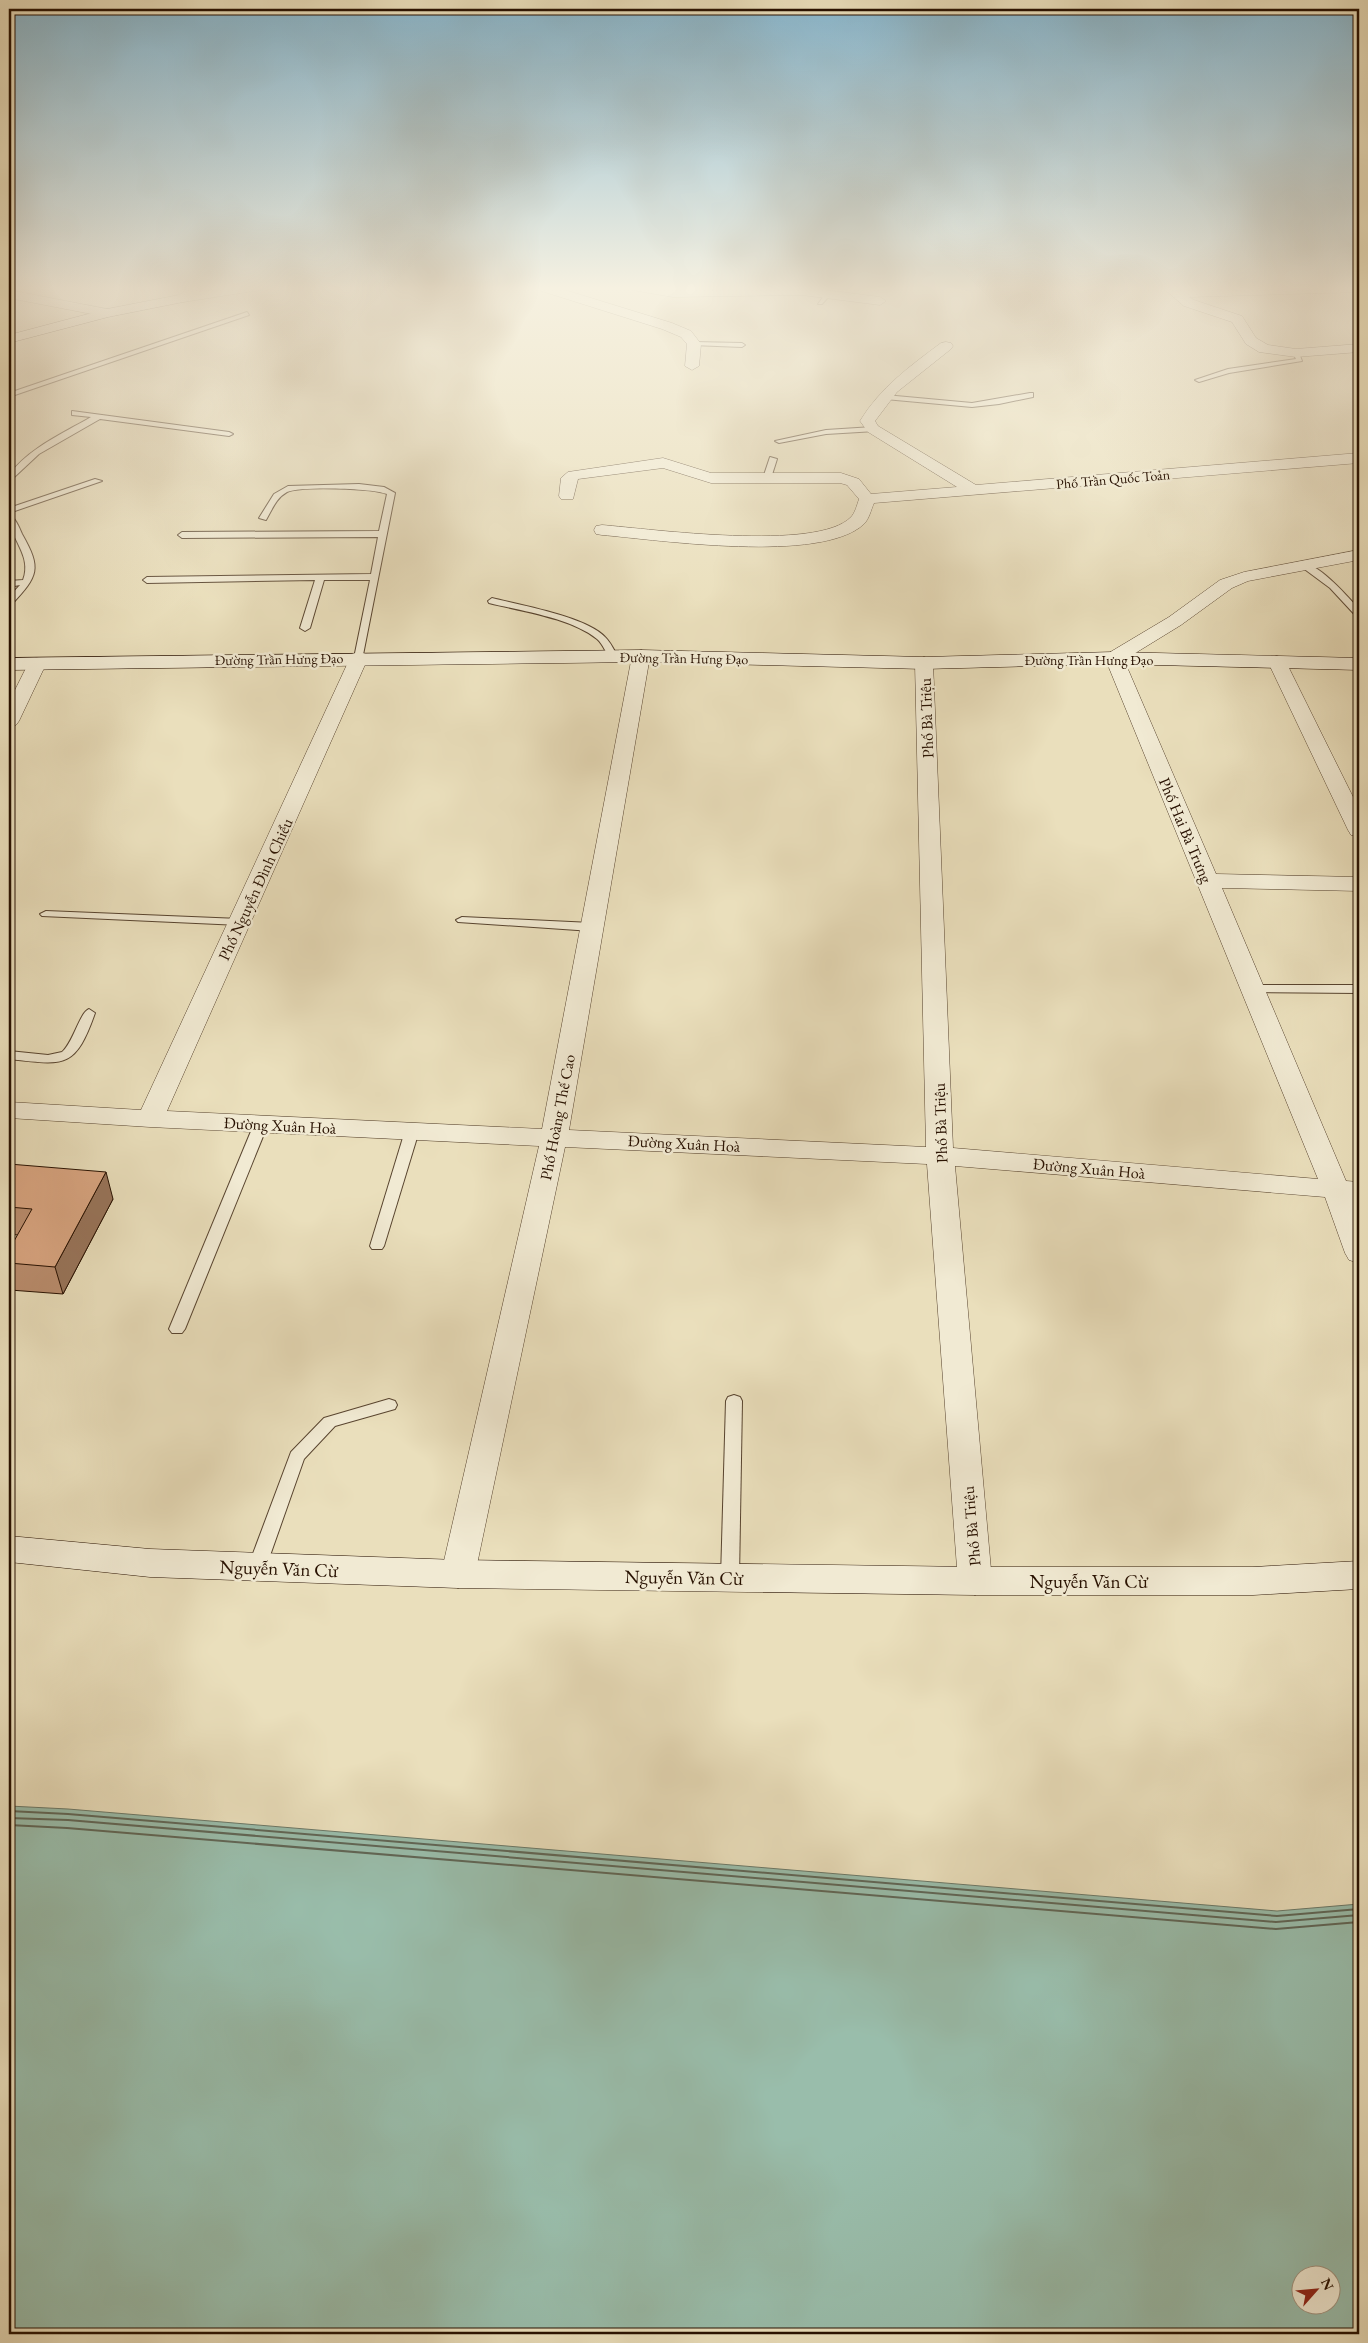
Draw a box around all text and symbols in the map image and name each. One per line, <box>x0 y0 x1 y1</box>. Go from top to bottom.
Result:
street label: Phố Trần Quốc Toản <box>1055 465 1171 493</box>
street label: Đường Trần Hưng Đạo <box>619 648 749 668</box>
street label: Đường Trần Hưng Đạo <box>214 649 344 669</box>
street label: Đường Trần Hưng Đạo <box>1025 651 1153 669</box>
street label: Phố Bà Triệu <box>915 677 938 758</box>
street label: Phố Hai Bà Trưng <box>1154 774 1218 887</box>
street label: Phố Nguyễn Đình Chiểu <box>213 814 298 964</box>
street label: Phố Hoàng Thế Cao <box>535 1052 580 1182</box>
street label: Phố Bà Triệu <box>929 1082 952 1163</box>
street label: Đường Xuân Hoà <box>223 1112 337 1139</box>
street label: Đường Xuân Hoà <box>627 1130 741 1157</box>
street label: Đường Xuân Hoà <box>1032 1153 1147 1184</box>
street label: Phố Bà Triệu <box>957 1485 985 1567</box>
street label: Nguyễn Văn Cừ <box>219 1554 339 1583</box>
street label: Nguyễn Văn Cừ <box>624 1564 744 1591</box>
street label: Nguyễn Văn Cừ <box>1030 1569 1149 1594</box>
north arrow <box>1290 2266 1340 2316</box>
text: N <box>1317 2275 1338 2294</box>

